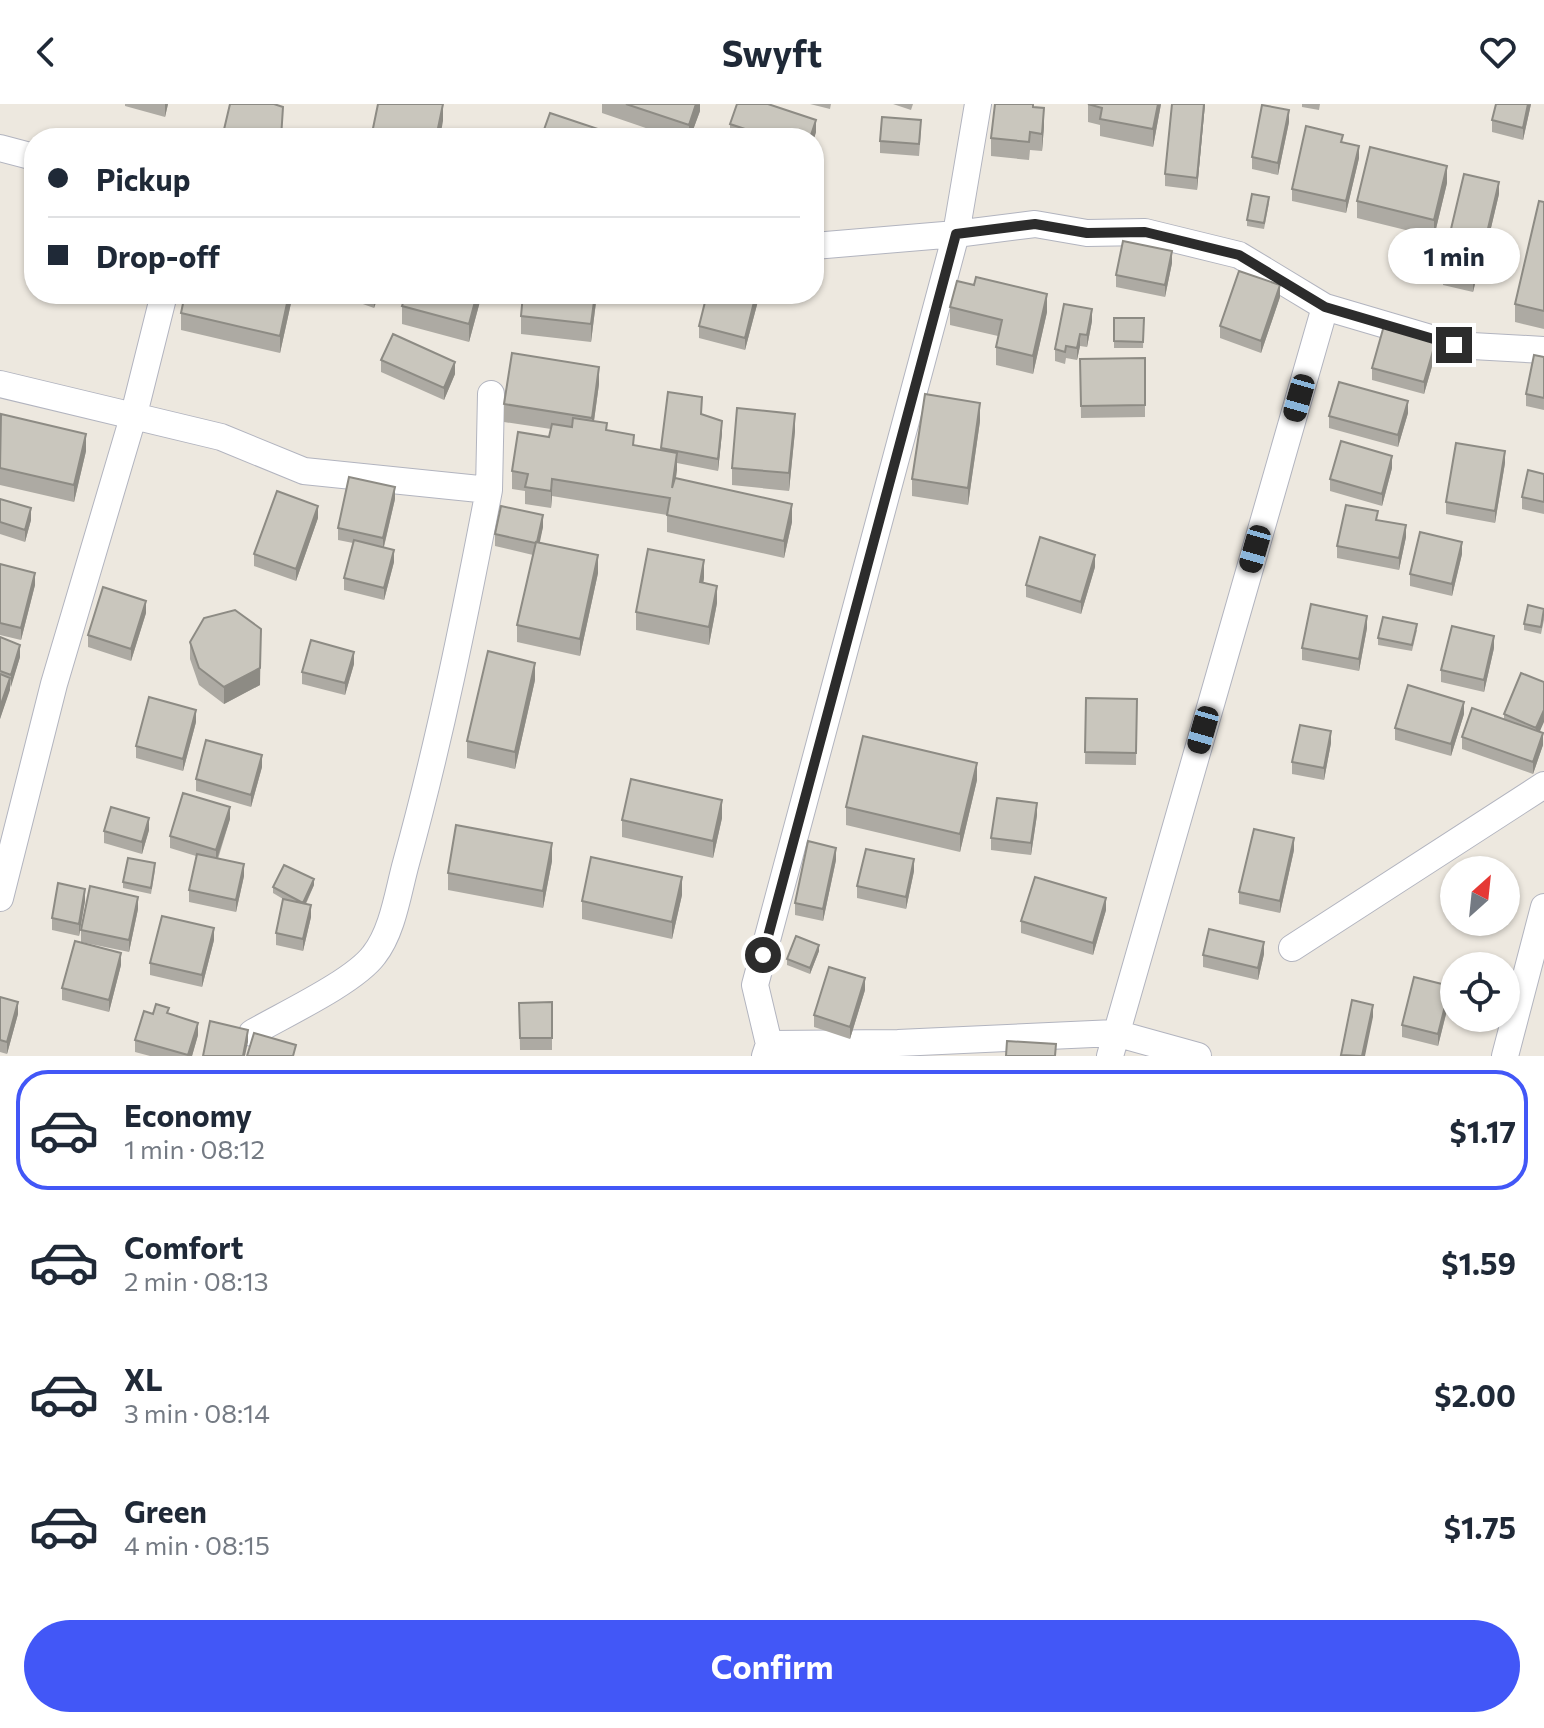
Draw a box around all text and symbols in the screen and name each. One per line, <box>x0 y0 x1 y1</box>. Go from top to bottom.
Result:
icon: back <box>24 30 68 74</box>
text: Swyft <box>722 30 822 74</box>
icon: heart <box>1476 30 1520 74</box>
text: Pickup <box>96 160 190 197</box>
callout: 1 min <box>1388 229 1520 285</box>
text: Drop-off <box>96 237 220 274</box>
text: 1 min <box>1423 240 1485 271</box>
route end <box>1436 327 1472 363</box>
car <box>1281 372 1317 424</box>
car <box>1237 523 1273 575</box>
car <box>1185 704 1221 756</box>
north arrow <box>1440 856 1520 936</box>
map controls <box>1440 856 1520 1032</box>
route start <box>745 937 781 973</box>
button: locate <box>1440 952 1520 1032</box>
icon: car <box>28 1094 100 1166</box>
text: Economy <box>124 1096 252 1133</box>
text: $1.17 <box>1449 1112 1516 1149</box>
text: 1 min · 08:12 <box>124 1133 265 1164</box>
icon: car <box>28 1226 100 1298</box>
text: Comfort <box>124 1228 243 1265</box>
text: $1.59 <box>1441 1244 1516 1281</box>
text: 2 min · 08:13 <box>124 1265 269 1296</box>
icon: car <box>28 1358 100 1430</box>
text: XL <box>124 1360 163 1397</box>
text: $2.00 <box>1434 1376 1516 1413</box>
text: 3 min · 08:14 <box>124 1397 270 1428</box>
icon: car <box>28 1490 100 1562</box>
text: Green <box>124 1492 207 1529</box>
text: $1.75 <box>1444 1508 1516 1545</box>
text: 4 min · 08:15 <box>124 1529 270 1560</box>
button: Confirm <box>24 1620 1520 1712</box>

